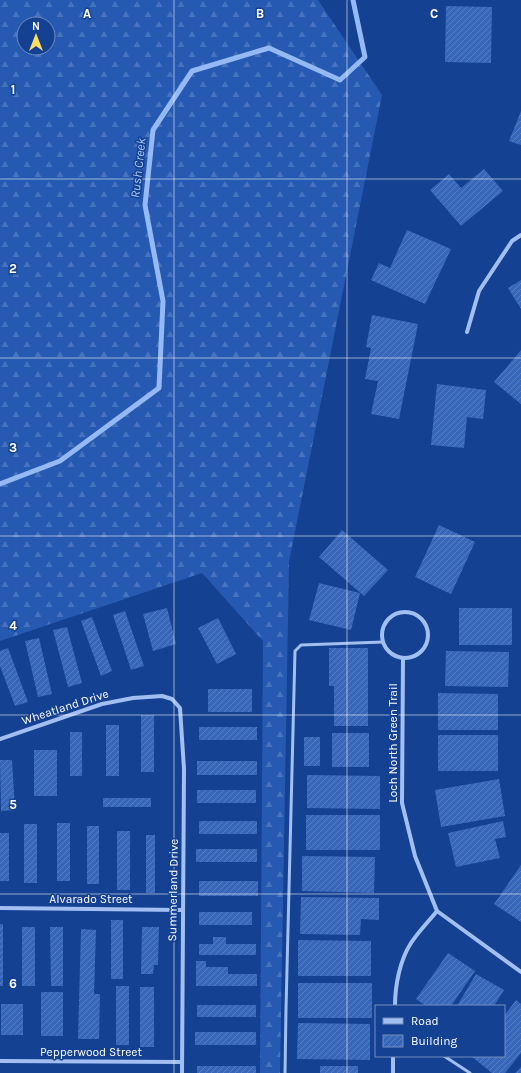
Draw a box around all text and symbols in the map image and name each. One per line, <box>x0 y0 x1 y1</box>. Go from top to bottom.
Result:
text: A <box>83 6 91 21</box>
text: B <box>256 6 264 21</box>
text: C <box>430 6 438 21</box>
north arrow <box>16 16 56 56</box>
text: N <box>32 20 40 33</box>
text: 1 <box>11 82 15 97</box>
water label: Rush Creek <box>127 137 149 199</box>
text: 2 <box>9 261 17 276</box>
text: 3 <box>9 440 17 455</box>
text: 4 <box>9 618 17 633</box>
street label: Loch North Green Trail <box>386 683 400 803</box>
street label: Wheatland Drive <box>20 686 110 728</box>
text: 5 <box>9 797 17 812</box>
street label: Summerland Drive <box>165 839 181 941</box>
street label: Alvarado Street <box>49 892 133 906</box>
text: 6 <box>9 976 17 991</box>
legend <box>375 1005 505 1057</box>
text: Road <box>411 1014 439 1028</box>
text: Building <box>411 1034 458 1048</box>
street label: Pepperwood Street <box>40 1045 143 1059</box>

